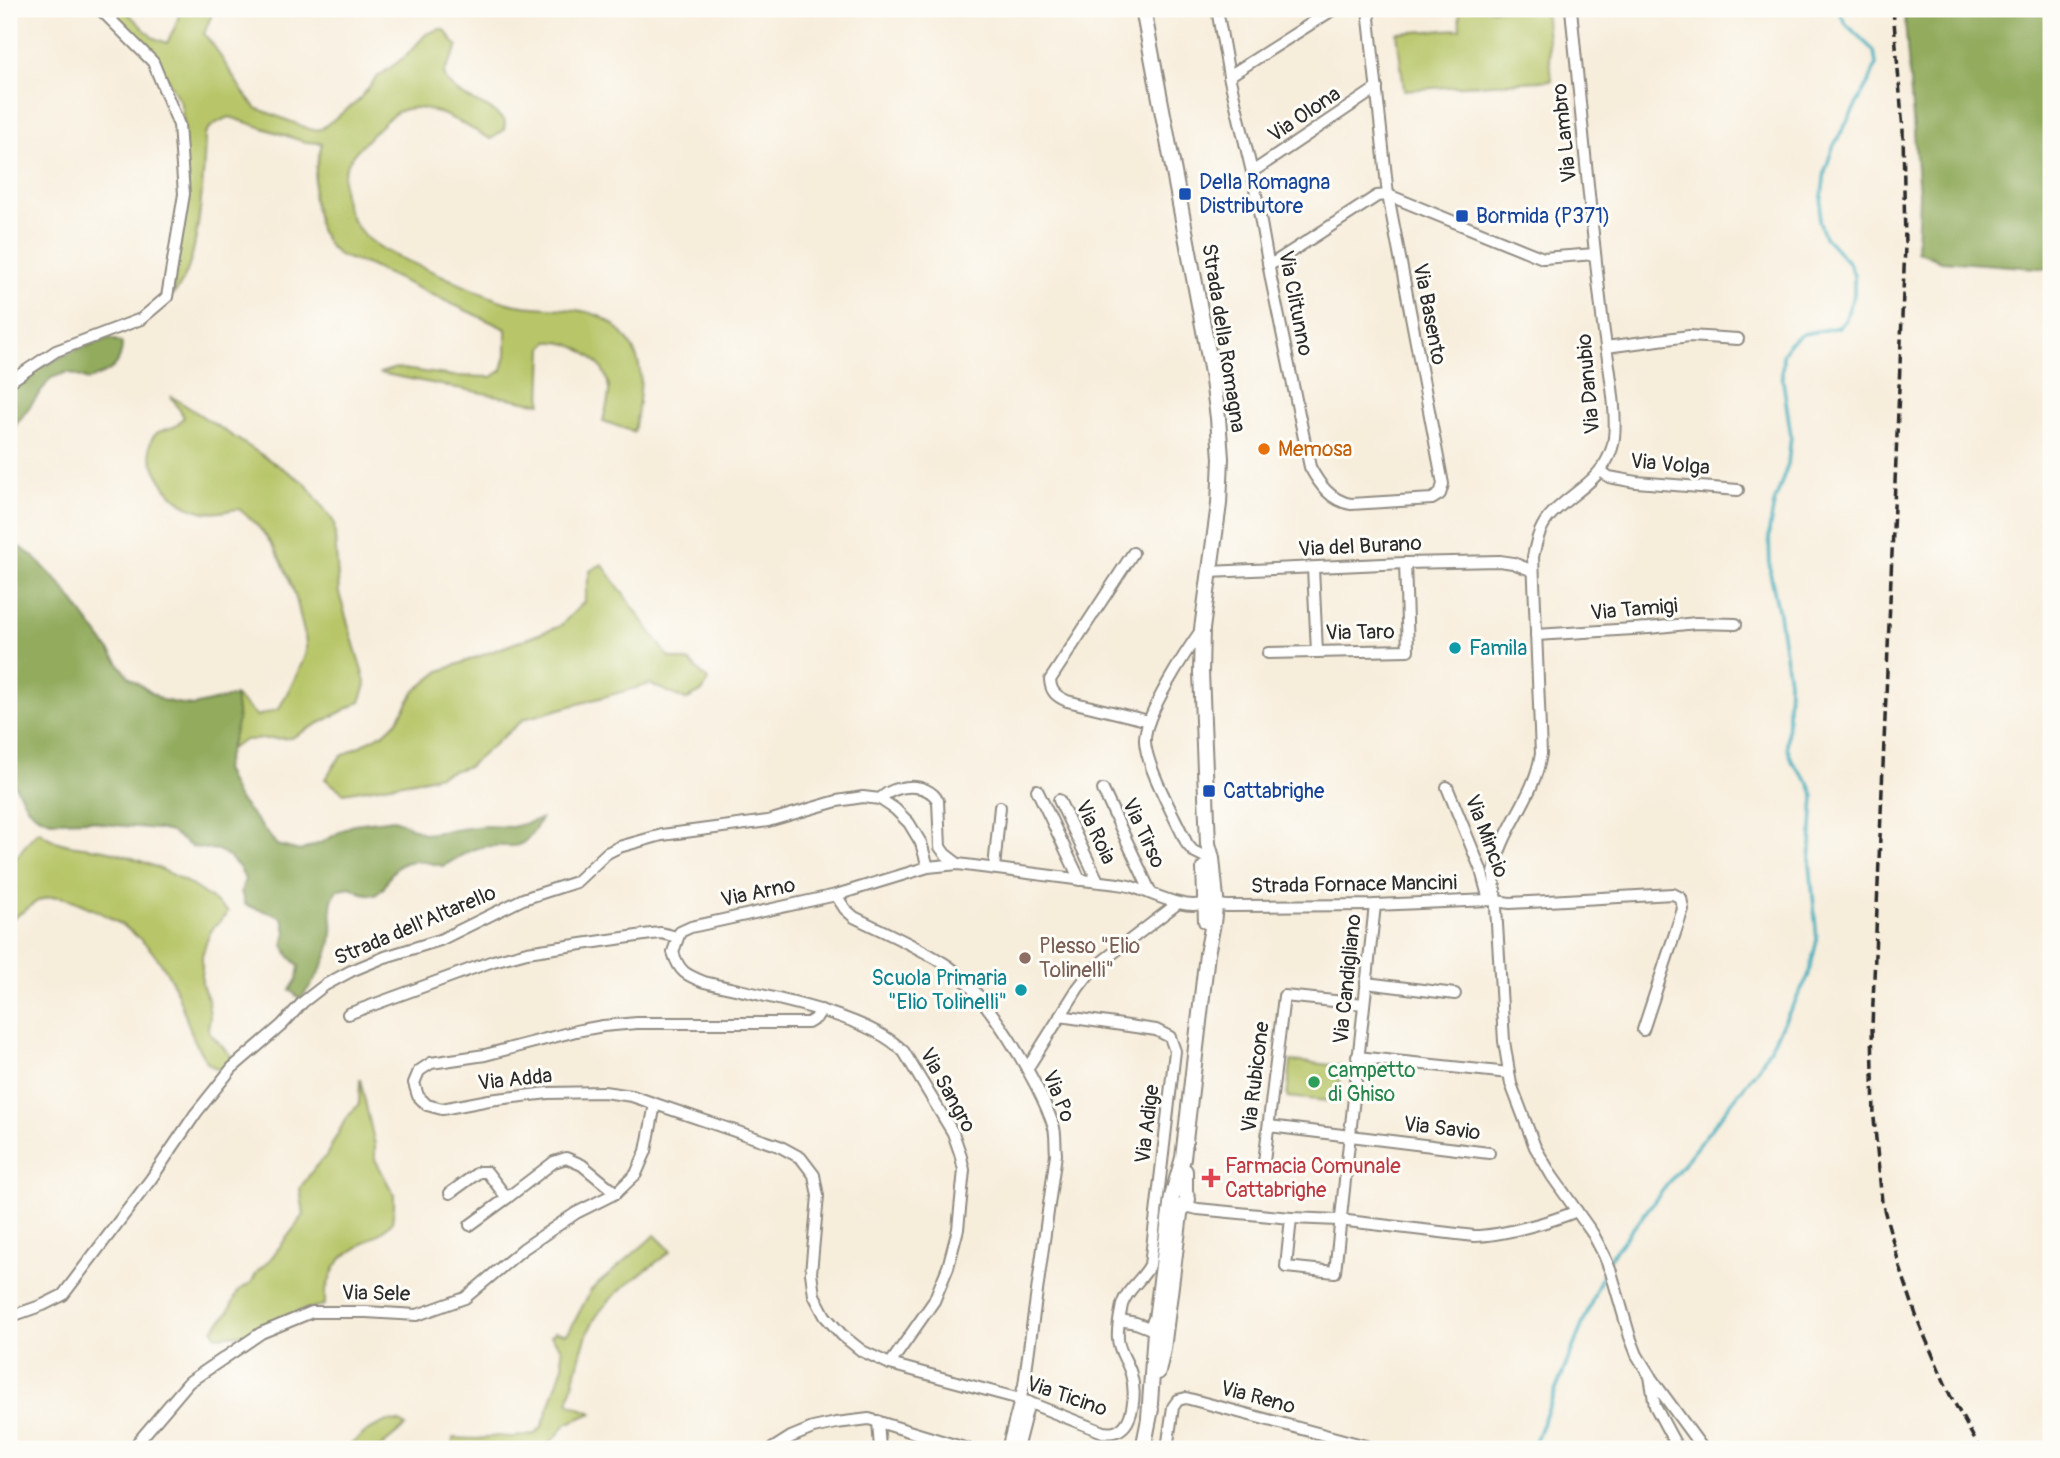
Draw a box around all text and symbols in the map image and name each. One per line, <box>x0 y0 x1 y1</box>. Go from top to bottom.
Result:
street label: Via Olona <box>1263 80 1346 148</box>
street label: Via Lambro <box>1546 82 1583 184</box>
place label: Della Romagna Distributore <box>1199 169 1330 220</box>
marker: Della Romagna Distributore <box>1177 186 1193 202</box>
place label: Bormida (P371) <box>1476 203 1610 230</box>
marker: Bormida (P371) <box>1454 208 1470 224</box>
street label: Strada della Romagna <box>1195 242 1252 435</box>
street label: Via Clitunno <box>1272 248 1319 358</box>
street label: Via Basento <box>1406 261 1453 367</box>
street label: Via Danubio <box>1571 333 1606 435</box>
place label: Memosa <box>1278 436 1352 463</box>
marker: Memosa <box>1256 441 1272 457</box>
street label: Via Volga <box>1629 448 1711 481</box>
street label: Via del Burano <box>1298 530 1423 563</box>
street label: Via Tamigi <box>1589 592 1679 627</box>
street label: Via Taro <box>1325 618 1395 647</box>
place label: Famila <box>1469 635 1527 662</box>
marker: Famila <box>1447 640 1463 656</box>
place label: Cattabrighe <box>1223 778 1325 805</box>
marker: Cattabrighe <box>1201 783 1217 799</box>
street label: Via Mincio <box>1458 791 1515 882</box>
street label: Via Tirso <box>1116 794 1171 873</box>
street label: Via Roia <box>1069 796 1122 869</box>
street label: Strada Fornace Mancini <box>1251 869 1458 900</box>
street label: Via Arno <box>718 871 798 914</box>
street label: Strada dell'Altarello <box>330 879 500 972</box>
street label: Via Candigliano <box>1327 913 1368 1045</box>
place label: Plesso "Elio Tolinelli" <box>1039 933 1140 984</box>
marker: Plesso "Elio Tolinelli" <box>1017 950 1033 966</box>
place label: Scuola Primaria "Elio Tolinelli" <box>872 965 1007 1016</box>
marker: Scuola Primaria "Elio Tolinelli" <box>1013 982 1029 998</box>
street label: Via Rubicone <box>1235 1020 1276 1134</box>
street label: Via Sangro <box>913 1043 982 1137</box>
place label: campetto di Ghiso <box>1328 1057 1416 1108</box>
street label: Via Adda <box>477 1062 554 1097</box>
street label: Via Po <box>1036 1066 1081 1126</box>
marker: campetto di Ghiso <box>1306 1074 1322 1090</box>
street label: Via Adige <box>1129 1082 1166 1165</box>
street label: Via Savio <box>1402 1110 1482 1147</box>
place label: Farmacia Comunale Cattabrighe <box>1225 1153 1401 1204</box>
marker: Farmacia Comunale Cattabrighe <box>1203 1170 1219 1186</box>
street label: Via Sele <box>341 1279 411 1308</box>
street label: Via Ticino <box>1023 1370 1111 1423</box>
street label: Via Reno <box>1218 1375 1298 1420</box>

